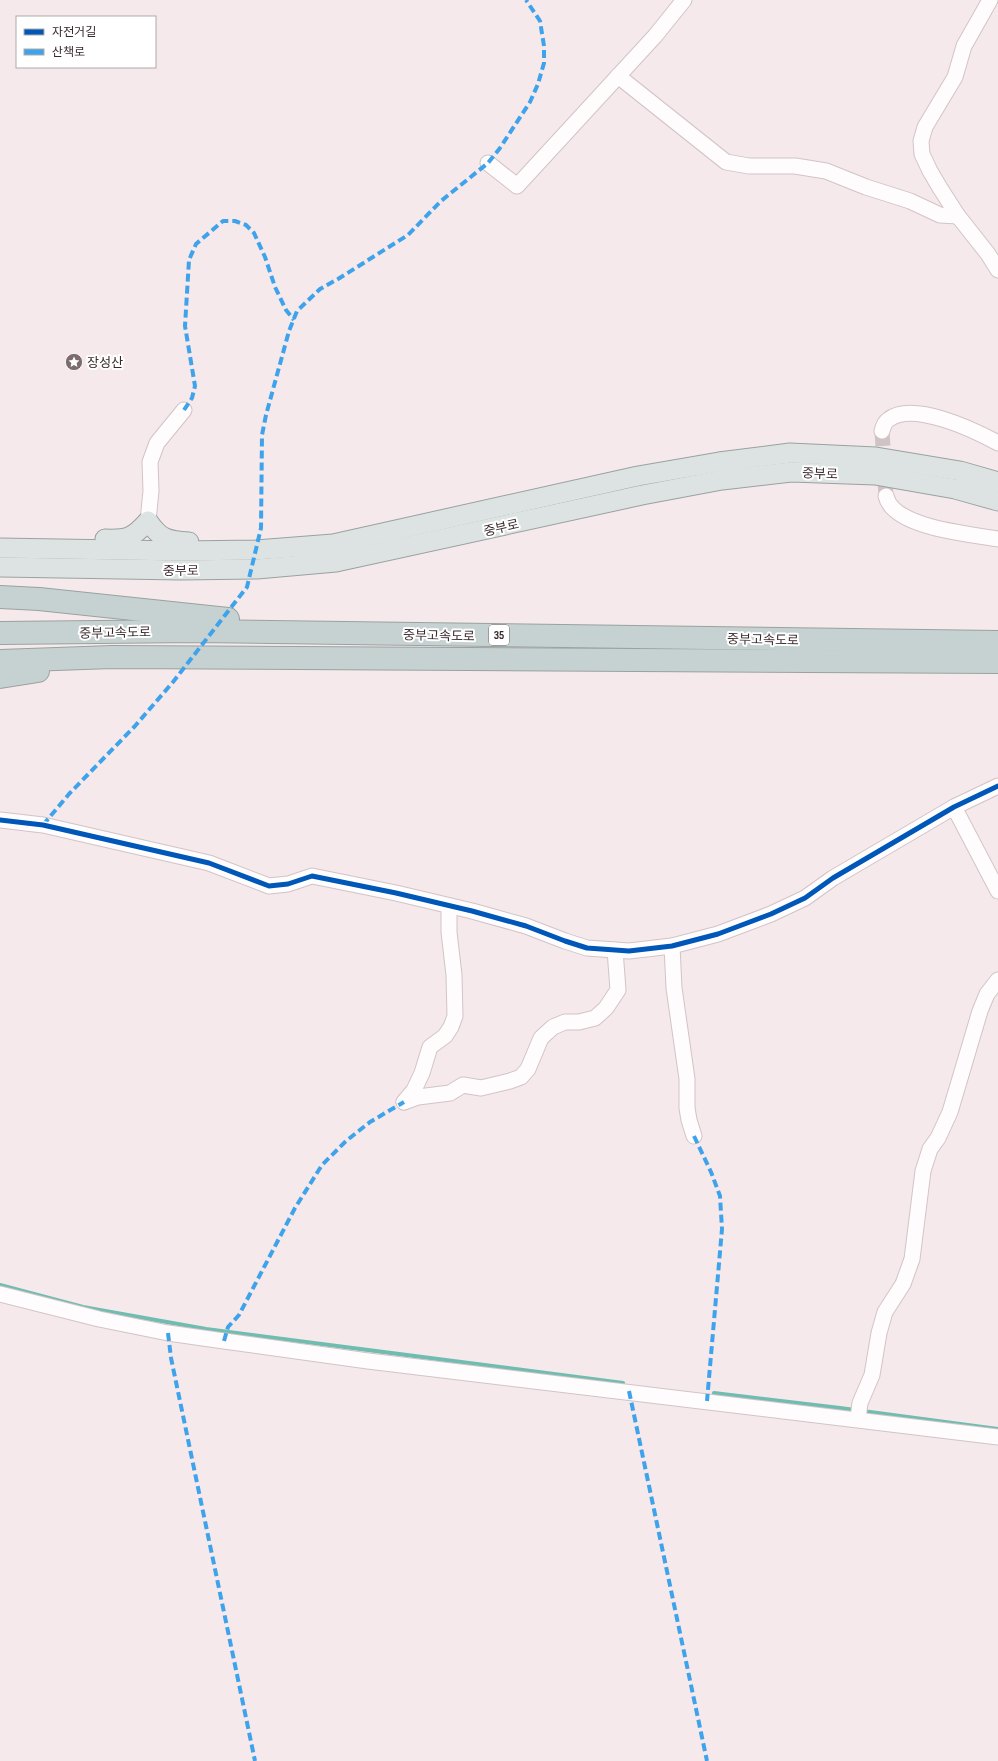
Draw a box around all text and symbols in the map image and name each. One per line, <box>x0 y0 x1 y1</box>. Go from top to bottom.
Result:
legend <box>16 16 156 68</box>
text: 자전거길 <box>52 25 96 40</box>
text: 산책로 <box>52 45 85 60</box>
place icon: 장성산 <box>64 352 84 372</box>
place label: 장성산 <box>87 355 123 371</box>
street label: 중부로 <box>802 465 838 483</box>
street label: 중부로 <box>482 516 521 540</box>
street label: 중부로 <box>163 563 199 579</box>
street label: 중부고속도로 <box>79 624 151 642</box>
road number: 35 <box>489 625 509 645</box>
street label: 중부고속도로 <box>403 627 475 645</box>
street label: 중부고속도로 <box>727 631 799 649</box>

